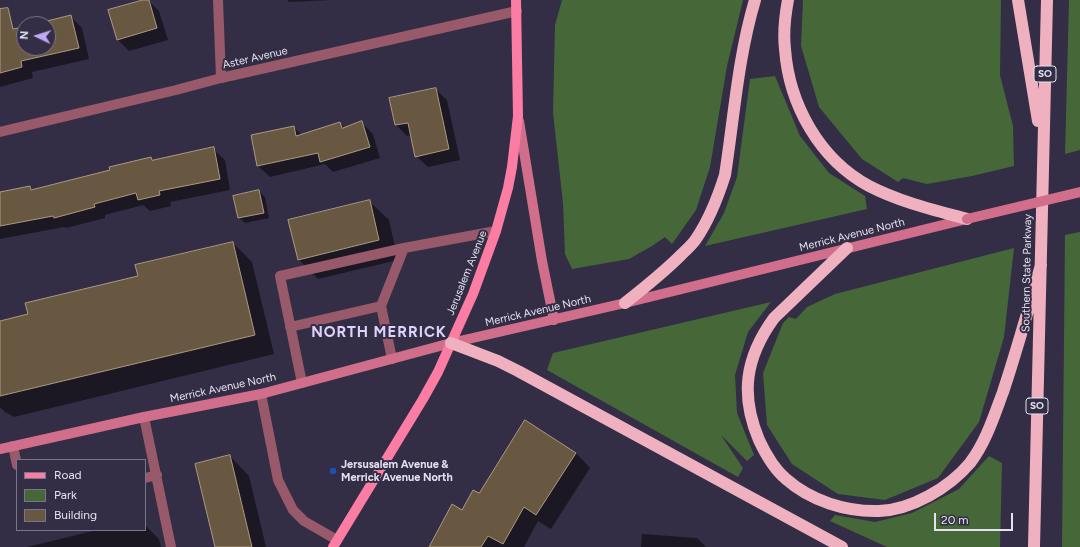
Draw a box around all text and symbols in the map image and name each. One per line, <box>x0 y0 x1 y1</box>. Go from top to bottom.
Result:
north arrow <box>16 16 56 56</box>
text: N <box>18 31 31 40</box>
street label: Aster Avenue <box>221 44 289 72</box>
road number: SO <box>1034 66 1056 82</box>
street label: Southern State Parkway <box>1019 214 1035 332</box>
street label: Merrick Avenue North <box>798 216 906 254</box>
street label: Jerusalem Avenue <box>444 229 490 317</box>
street label: Merrick Avenue North <box>484 292 592 330</box>
district label: NORTH MERRICK <box>311 324 447 342</box>
street label: Merrick Avenue North <box>169 370 277 406</box>
road number: SO <box>1026 398 1048 414</box>
place label: Jersusalem Avenue & Merrick Avenue North <box>341 458 453 484</box>
legend <box>16 459 146 531</box>
marker: Jersusalem Avenue & Merrick Avenue North <box>328 466 338 476</box>
text: Road <box>54 468 82 482</box>
text: Park <box>54 488 77 502</box>
scale bar <box>936 505 1015 531</box>
text: Building <box>54 508 97 522</box>
text: 20 m <box>941 513 969 527</box>

